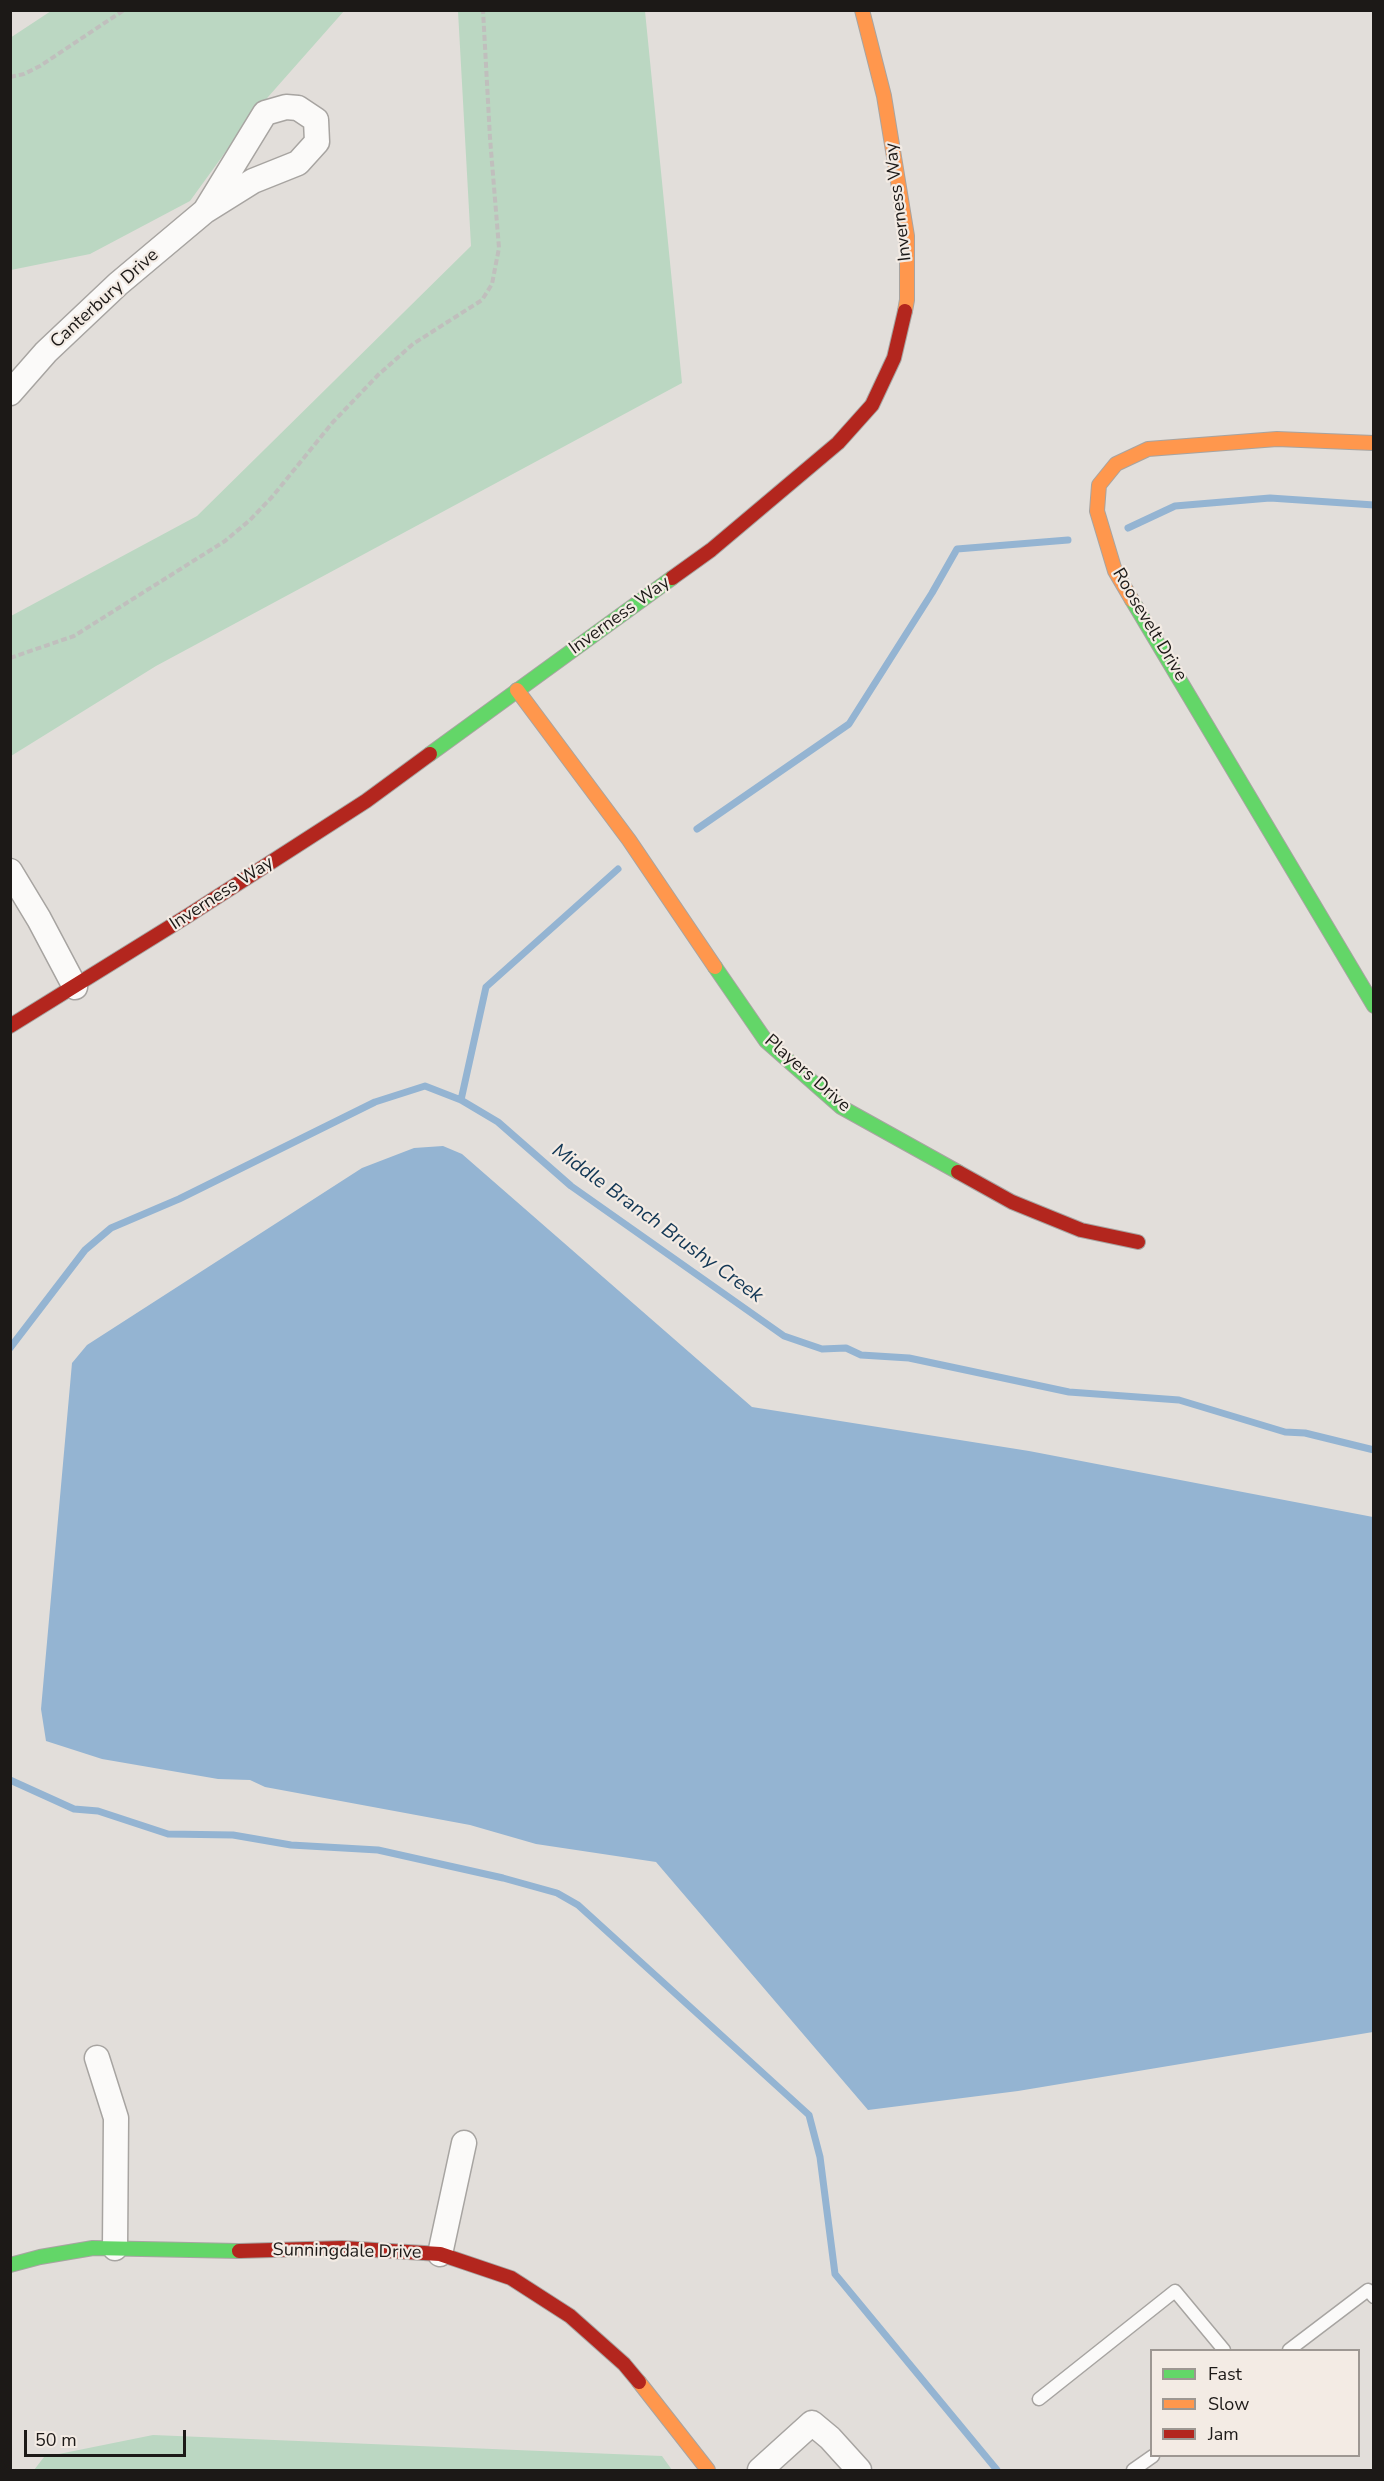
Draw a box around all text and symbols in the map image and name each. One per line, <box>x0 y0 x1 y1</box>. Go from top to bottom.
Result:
street label: Inverness Way <box>881 142 917 262</box>
street label: Canterbury Drive <box>47 245 163 353</box>
street label: Roosevelt Drive <box>1107 565 1191 685</box>
street label: Inverness Way <box>565 572 675 660</box>
street label: Inverness Way <box>166 853 278 935</box>
street label: Players Drive <box>759 1031 855 1117</box>
water label: Middle Branch Brushy Creek <box>547 1139 767 1309</box>
street label: Sunningdale Drive <box>272 2240 422 2264</box>
legend <box>1150 2349 1360 2457</box>
text: Fast <box>1208 2362 1242 2386</box>
text: Slow <box>1208 2392 1249 2416</box>
scale bar <box>27 2418 189 2456</box>
text: Jam <box>1208 2422 1239 2446</box>
text: 50 m <box>35 2428 77 2452</box>

